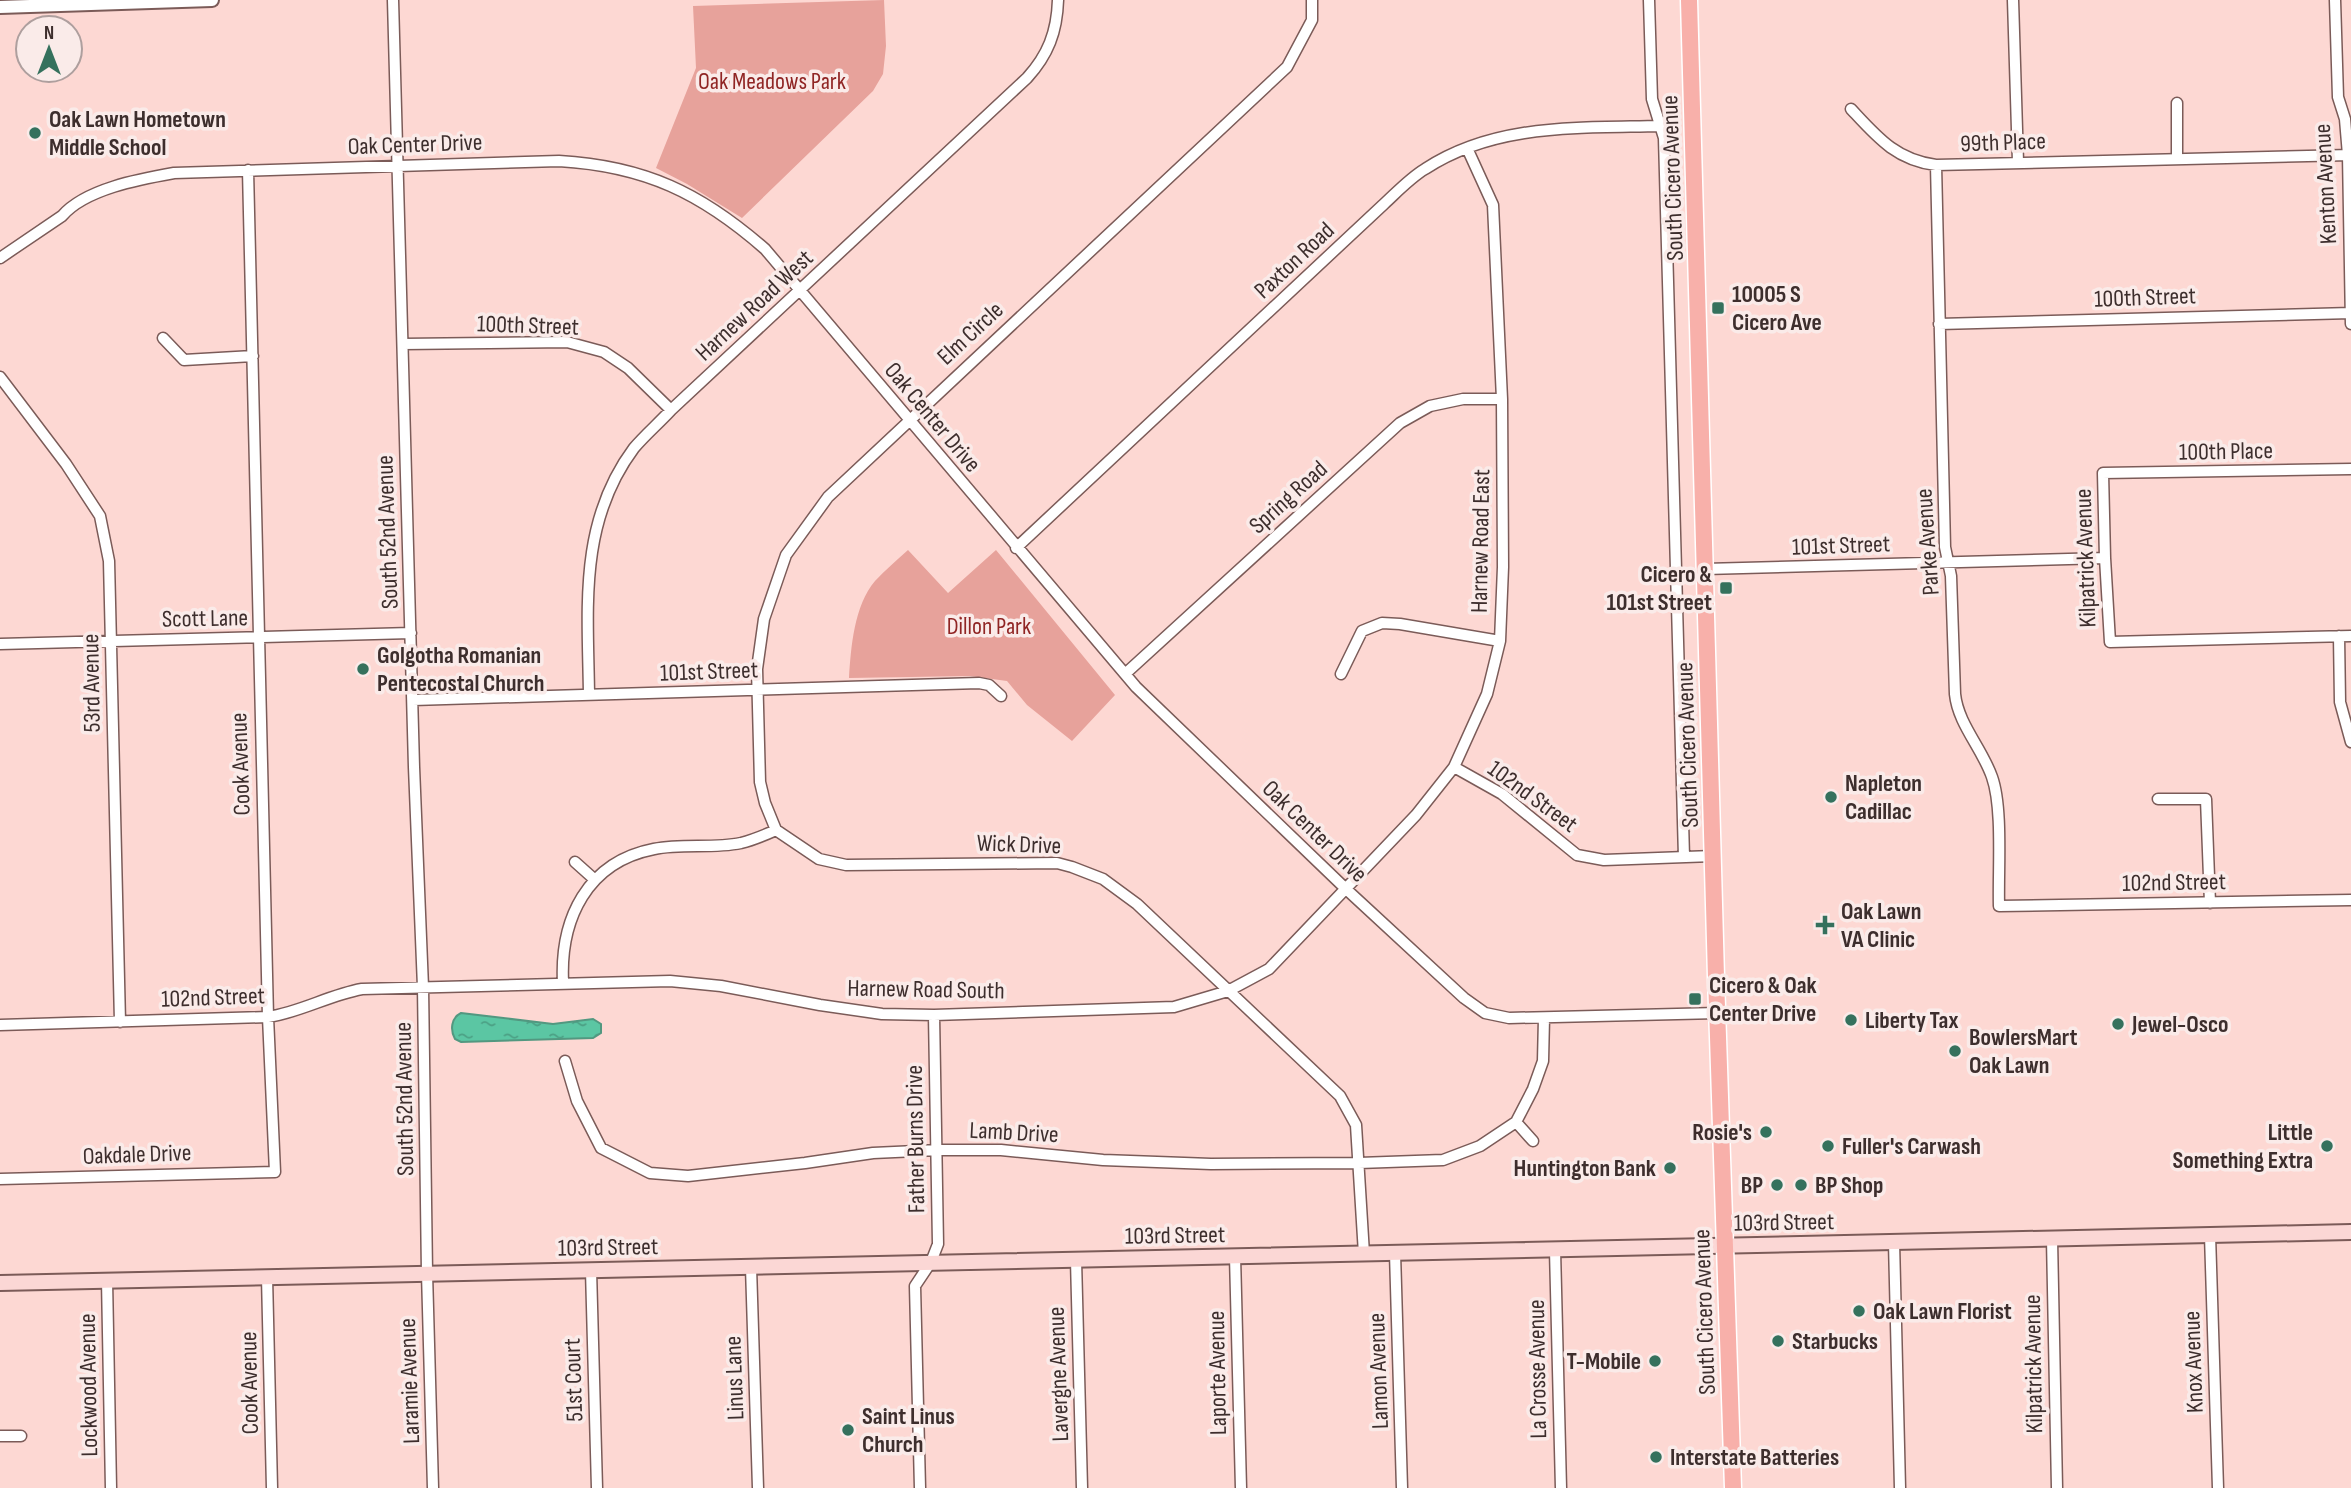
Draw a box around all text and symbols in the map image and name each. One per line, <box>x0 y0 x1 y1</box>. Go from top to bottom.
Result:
north arrow <box>14 14 84 84</box>
text: N <box>44 22 54 45</box>
park label: Oak Meadows Park <box>698 67 846 96</box>
street label: South Cicero Avenue <box>1655 95 1690 261</box>
place label: Oak Lawn Hometown Middle School <box>49 105 226 162</box>
street label: Kenton Avenue <box>2308 123 2343 245</box>
marker: Oak Lawn Hometown Middle School <box>27 125 43 141</box>
street label: 99th Place <box>1960 127 2046 158</box>
street label: Oak Center Drive <box>347 128 483 161</box>
street label: Paxton Road <box>1248 216 1340 305</box>
street label: Harnew Road West <box>690 244 819 367</box>
place label: 10005 S Cicero Ave <box>1732 280 1822 337</box>
street label: 100th Street <box>2094 281 2196 314</box>
street label: Elm Circle <box>931 296 1009 371</box>
marker: 10005 S Cicero Ave <box>1710 300 1726 316</box>
street label: 100th Street <box>477 309 579 342</box>
street label: Oak Center Drive <box>878 356 987 478</box>
street label: 100th Place <box>2179 436 2273 467</box>
street label: South 52nd Avenue <box>370 455 405 609</box>
street label: Spring Road <box>1243 455 1333 540</box>
street label: Harnew Road East <box>1465 469 1496 613</box>
street label: Parke Avenue <box>1909 488 1946 596</box>
street label: Kilpatrick Avenue <box>2069 488 2102 628</box>
street label: 101st Street <box>1792 529 1890 562</box>
place label: Cicero & 101st Street <box>1607 560 1712 617</box>
marker: Cicero & 101st Street <box>1718 580 1734 596</box>
street label: Scott Lane <box>162 603 248 634</box>
park label: Dillon Park <box>947 612 1031 641</box>
street label: 53rd Avenue <box>76 633 107 733</box>
place label: Golgotha Romanian Pentecostal Church <box>377 641 545 698</box>
street label: 101st Street <box>660 655 758 688</box>
marker: Golgotha Romanian Pentecostal Church <box>355 661 371 677</box>
street label: South Cicero Avenue <box>1670 662 1705 828</box>
street label: Cook Avenue <box>224 712 257 816</box>
street label: 102nd Street <box>1482 754 1583 839</box>
place label: Napleton Cadillac <box>1845 769 1922 826</box>
street label: Oak Center Drive <box>1256 774 1373 889</box>
marker: Napleton Cadillac <box>1823 789 1839 805</box>
street label: Wick Drive <box>976 829 1062 860</box>
street label: 102nd Street <box>2122 867 2226 898</box>
place label: Oak Lawn VA Clinic <box>1841 897 1921 954</box>
marker: Oak Lawn VA Clinic <box>1815 915 1835 935</box>
place label: Cicero & Oak Center Drive <box>1709 971 1817 1028</box>
street label: Harnew Road South <box>847 974 1005 1005</box>
street label: 102nd Street <box>161 981 265 1014</box>
marker: Cicero & Oak Center Drive <box>1687 991 1703 1007</box>
place label: Liberty Tax <box>1865 1006 1958 1035</box>
place label: Jewel-Osco <box>2131 1010 2228 1039</box>
marker: Liberty Tax <box>1843 1012 1859 1028</box>
marker: Jewel-Osco <box>2110 1016 2126 1032</box>
street label: South 52nd Avenue <box>389 1022 420 1176</box>
place label: BowlersMart Oak Lawn <box>1969 1023 2078 1080</box>
marker: BowlersMart Oak Lawn <box>1947 1043 1963 1059</box>
street label: Father Burns Drive <box>900 1065 931 1213</box>
street label: Lamb Drive <box>969 1116 1059 1149</box>
place label: Rosie's <box>1692 1118 1752 1147</box>
place label: Little Something Extra <box>2172 1118 2313 1175</box>
marker: Rosie's <box>1758 1124 1774 1140</box>
place label: Fuller's Carwash <box>1842 1132 1981 1161</box>
street label: Oakdale Drive <box>82 1138 192 1171</box>
marker: Fuller's Carwash <box>1820 1138 1836 1154</box>
marker: Little Something Extra <box>2319 1138 2335 1154</box>
place label: Huntington Bank <box>1514 1154 1656 1183</box>
marker: Huntington Bank <box>1662 1160 1678 1176</box>
place label: BP <box>1741 1171 1763 1200</box>
place label: BP Shop <box>1815 1171 1883 1200</box>
marker: BP <box>1769 1177 1785 1193</box>
marker: BP Shop <box>1793 1177 1809 1193</box>
street label: 103rd Street <box>1734 1207 1834 1238</box>
street label: 103rd Street <box>1125 1220 1225 1251</box>
street label: South Cicero Avenue <box>1687 1229 1722 1395</box>
street label: 103rd Street <box>558 1232 658 1263</box>
street label: Kilpatrick Avenue <box>2018 1294 2049 1434</box>
place label: Oak Lawn Florist <box>1873 1297 2012 1326</box>
street label: La Crosse Avenue <box>1522 1299 1553 1439</box>
marker: Oak Lawn Florist <box>1851 1303 1867 1319</box>
street label: Lavergne Avenue <box>1042 1306 1075 1442</box>
street label: Knox Avenue <box>2177 1310 2210 1414</box>
street label: Laporte Avenue <box>1202 1311 1233 1435</box>
street label: Lamon Avenue <box>1362 1312 1395 1430</box>
street label: Lockwood Avenue <box>73 1313 104 1457</box>
street label: Laramie Avenue <box>393 1318 426 1444</box>
place label: Starbucks <box>1792 1327 1878 1356</box>
street label: Cook Avenue <box>234 1331 265 1435</box>
marker: Starbucks <box>1770 1333 1786 1349</box>
street label: Linus Lane <box>719 1335 750 1421</box>
street label: 51st Court <box>558 1338 589 1422</box>
place label: T-Mobile <box>1566 1347 1641 1376</box>
marker: T-Mobile <box>1647 1353 1663 1369</box>
place label: Saint Linus Church <box>862 1402 955 1459</box>
marker: Saint Linus Church <box>840 1422 856 1438</box>
place label: Interstate Batteries <box>1670 1443 1839 1472</box>
marker: Interstate Batteries <box>1648 1449 1664 1465</box>

